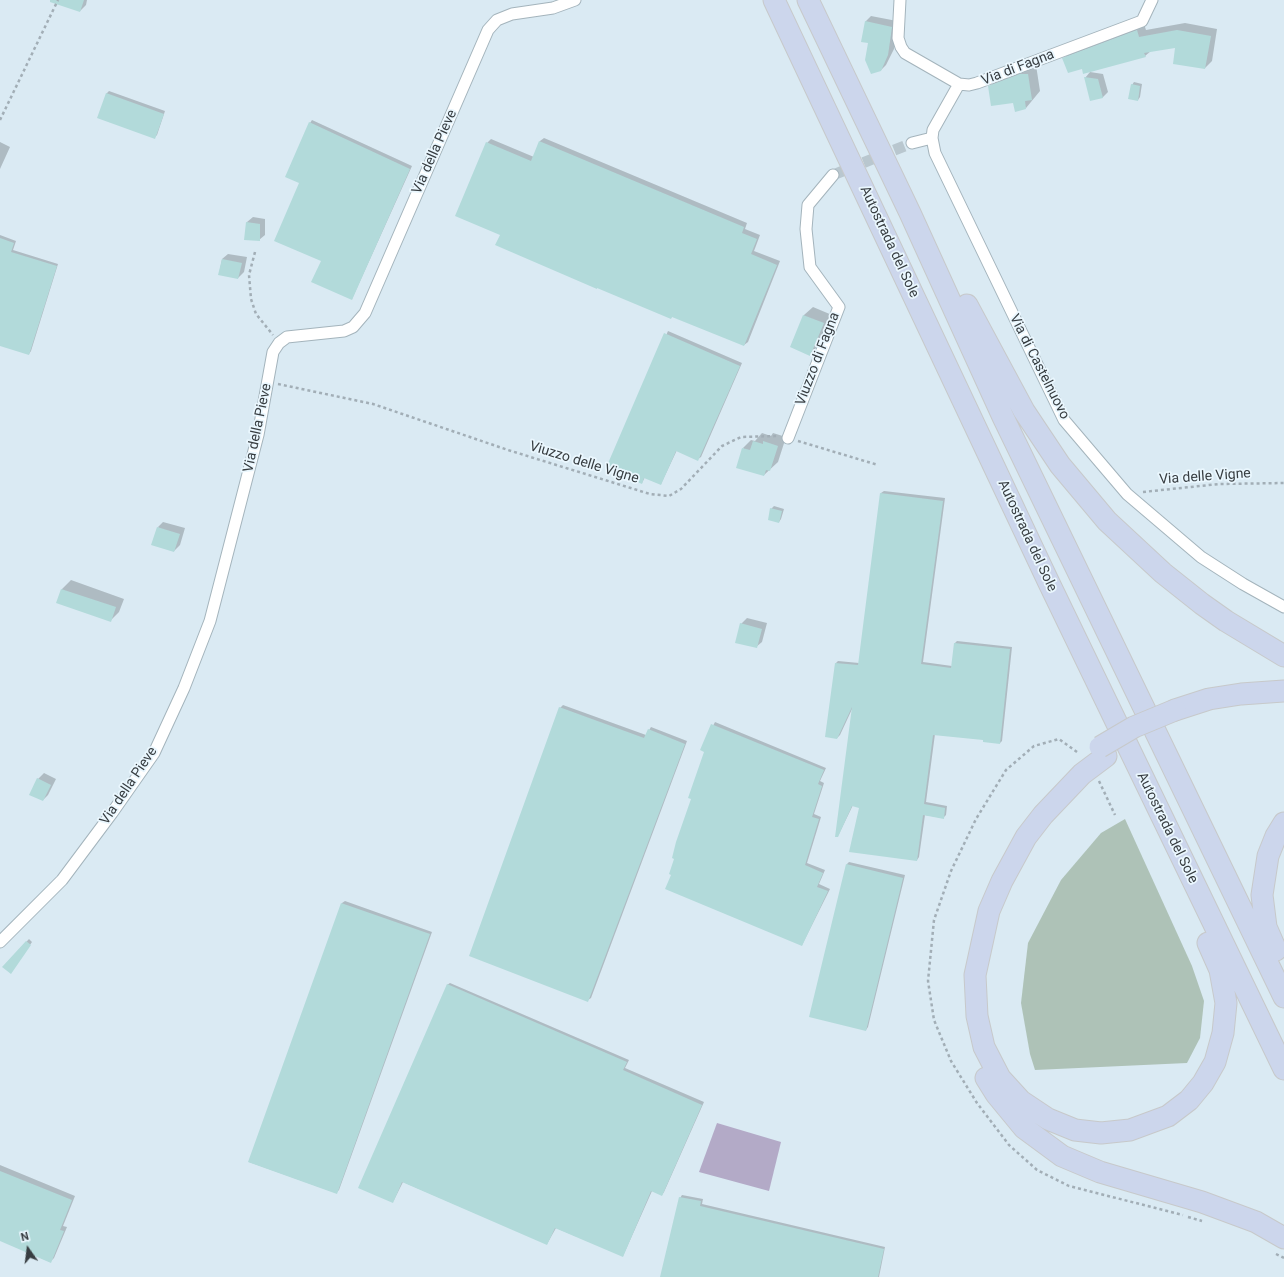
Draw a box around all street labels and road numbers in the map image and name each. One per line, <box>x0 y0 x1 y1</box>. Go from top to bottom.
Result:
street label: Via di Fagna <box>979 46 1057 90</box>
street label: Via della Pieve <box>409 107 461 197</box>
street label: Autostrada del Sole <box>856 183 922 301</box>
street label: Viuzzo di Fagna <box>793 310 843 408</box>
street label: Via di Castelnuovo <box>1005 312 1073 422</box>
street label: Via della Pieve <box>240 382 276 474</box>
street label: Viuzzo delle Vigne <box>527 438 641 488</box>
street label: Via delle Vigne <box>1159 465 1251 489</box>
street label: Autostrada del Sole <box>994 477 1060 595</box>
street label: Via della Pieve <box>97 744 161 828</box>
street label: Autostrada del Sole <box>1133 770 1201 886</box>

